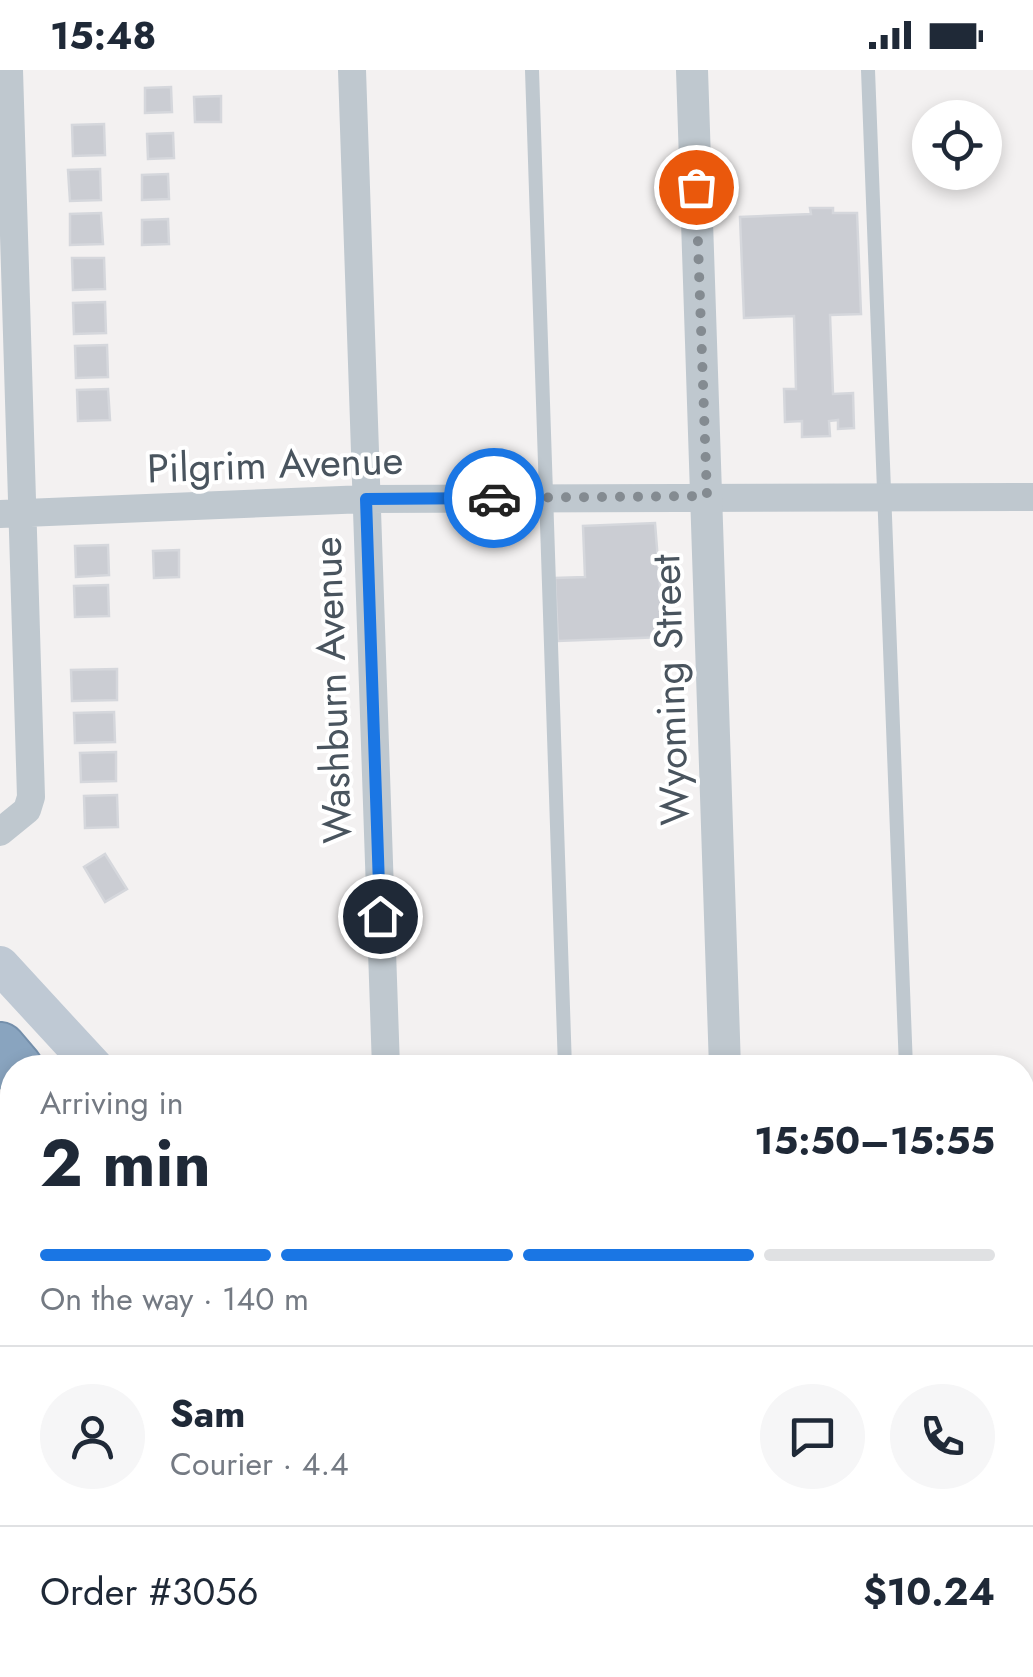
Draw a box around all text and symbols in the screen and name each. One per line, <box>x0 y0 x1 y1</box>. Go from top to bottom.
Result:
text: 15:48 <box>50 8 156 63</box>
map controls <box>912 100 1002 190</box>
button: locate <box>912 100 1002 190</box>
pin <box>654 145 739 230</box>
icon: bag <box>669 160 724 215</box>
street label: Pilgrim Avenue <box>146 431 404 497</box>
courier <box>444 448 544 548</box>
icon: car <box>467 471 522 526</box>
street label: Washburn Avenue <box>298 536 366 844</box>
street label: Wyoming Street <box>636 553 704 827</box>
pin <box>338 874 423 959</box>
icon: home <box>353 889 408 944</box>
text: Arriving in <box>40 1080 184 1126</box>
text: 15:50–15:55 <box>754 1113 995 1168</box>
text: 2 min <box>40 1116 211 1210</box>
text: On the way · 140 m <box>40 1276 309 1322</box>
button: person <box>40 1384 145 1489</box>
button: chat <box>760 1384 865 1489</box>
button: phone <box>890 1384 995 1489</box>
text: Sam <box>170 1386 245 1441</box>
text: Courier · 4.4 <box>170 1441 349 1487</box>
text: Order #3056 <box>40 1564 259 1619</box>
text: $10.24 <box>863 1564 995 1619</box>

